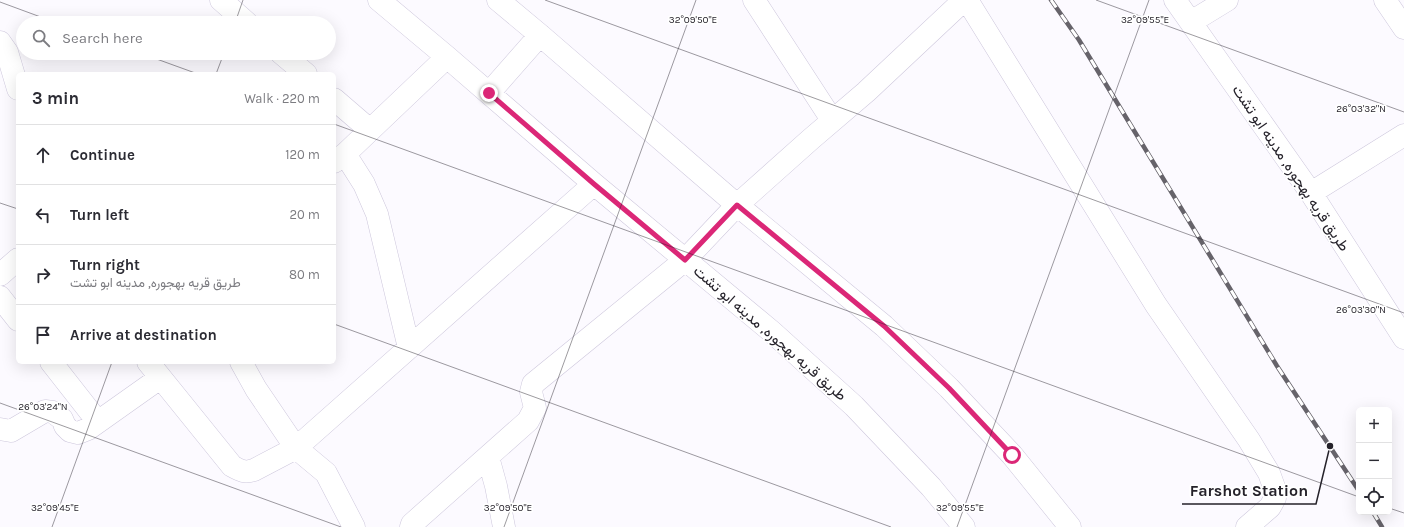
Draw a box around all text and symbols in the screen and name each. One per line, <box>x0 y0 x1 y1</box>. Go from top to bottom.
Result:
text: 32°09'50"E <box>669 14 717 26</box>
text: 32°09'55"E <box>1121 14 1169 26</box>
search box <box>16 16 336 60</box>
icon: search <box>30 27 52 49</box>
text: Search here <box>62 29 143 47</box>
street label: طريق قريه بهجوره, مدينه ابو تشت <box>1228 81 1354 255</box>
route end <box>480 84 498 102</box>
text: 3 min <box>32 88 79 108</box>
text: Walk · 220 m <box>244 91 320 106</box>
text: 26°03'32"N <box>1336 103 1386 115</box>
icon: ahead <box>32 144 54 166</box>
text: Continue <box>70 146 135 164</box>
text: 120 m <box>285 147 320 162</box>
icon: left <box>32 204 54 226</box>
text: Turn left <box>70 206 129 224</box>
text: 20 m <box>290 207 320 222</box>
text: Turn right <box>70 256 140 274</box>
street label: طريق قريه بهجوره, مدينه ابو تشت <box>689 262 850 405</box>
icon: right <box>32 264 54 286</box>
text: 80 m <box>289 267 320 282</box>
text: طريق قريه بهجوره, مدينه ابو تشت <box>70 275 241 290</box>
text: 26°03'30"N <box>1336 304 1386 316</box>
icon: arrive <box>32 324 54 346</box>
text: Arrive at destination <box>70 326 217 344</box>
text: 26°03'24"N <box>18 401 68 413</box>
map controls <box>1356 407 1392 515</box>
button: + <box>1356 407 1392 443</box>
button: − <box>1356 443 1392 479</box>
route start <box>1003 446 1021 464</box>
callout: Farshot Station <box>1182 476 1316 504</box>
button: locate <box>1356 479 1392 515</box>
text: Farshot Station <box>1190 481 1308 500</box>
text: 32°09'45"E <box>31 502 79 514</box>
text: 32°09'50"E <box>484 502 532 514</box>
text: 32°09'55"E <box>936 502 984 514</box>

